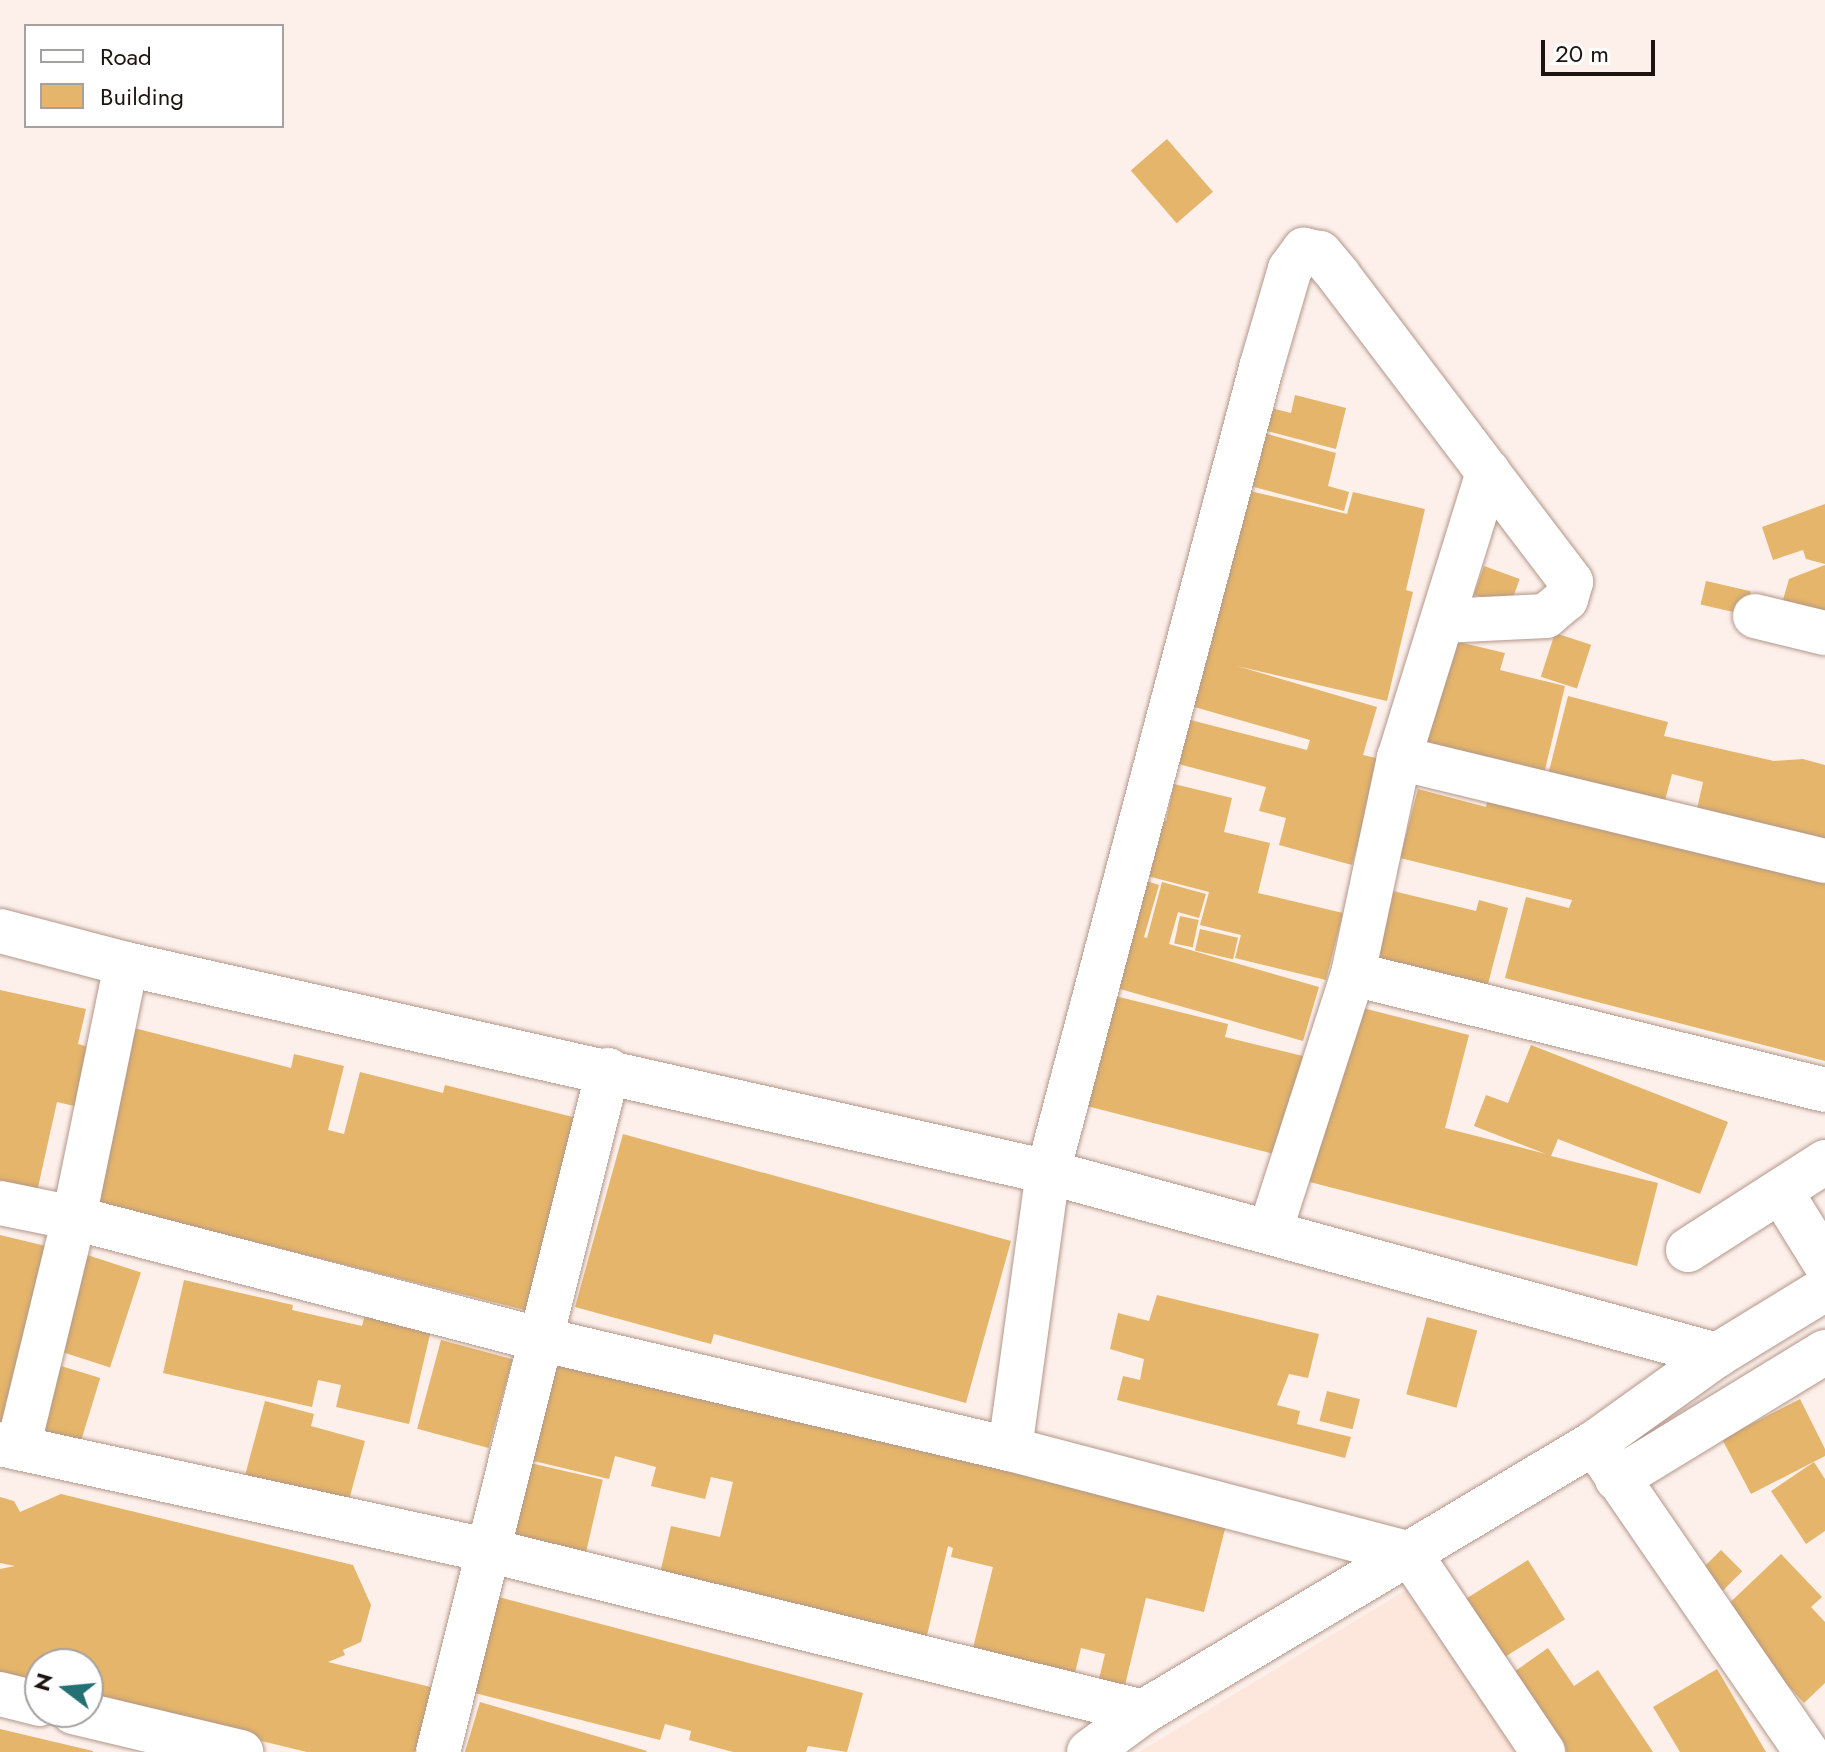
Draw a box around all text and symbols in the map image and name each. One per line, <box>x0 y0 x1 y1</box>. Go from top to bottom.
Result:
legend <box>24 24 284 128</box>
scale bar <box>1545 24 1659 74</box>
text: 20 m <box>1555 36 1609 71</box>
text: Road <box>100 39 152 74</box>
text: Building <box>100 79 184 114</box>
north arrow <box>24 1648 104 1728</box>
text: N <box>25 1669 61 1695</box>

